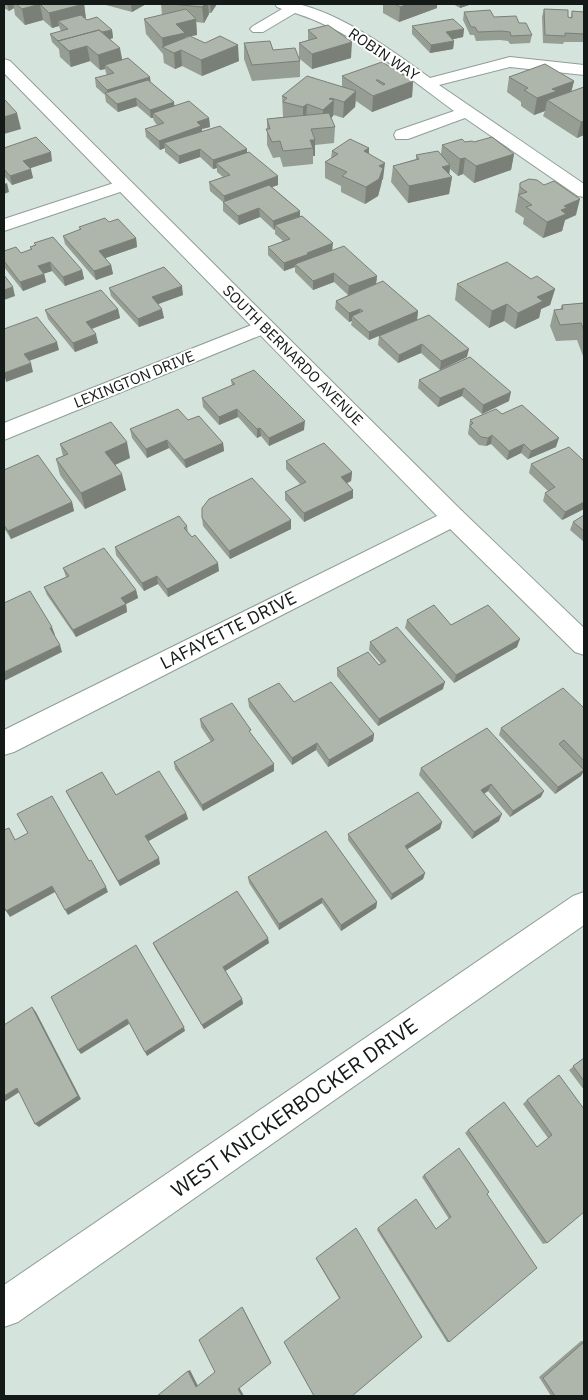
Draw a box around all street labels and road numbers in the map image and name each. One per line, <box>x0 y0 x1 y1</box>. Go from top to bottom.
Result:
street label: ROBIN WAY <box>345 23 423 85</box>
street label: SOUTH BERNARDO AVENUE <box>219 281 367 429</box>
street label: LEXINGTON DRIVE <box>71 346 197 412</box>
street label: LAFAYETTE DRIVE <box>156 586 300 674</box>
street label: WEST KNICKERBOCKER DRIVE <box>165 1011 423 1203</box>

